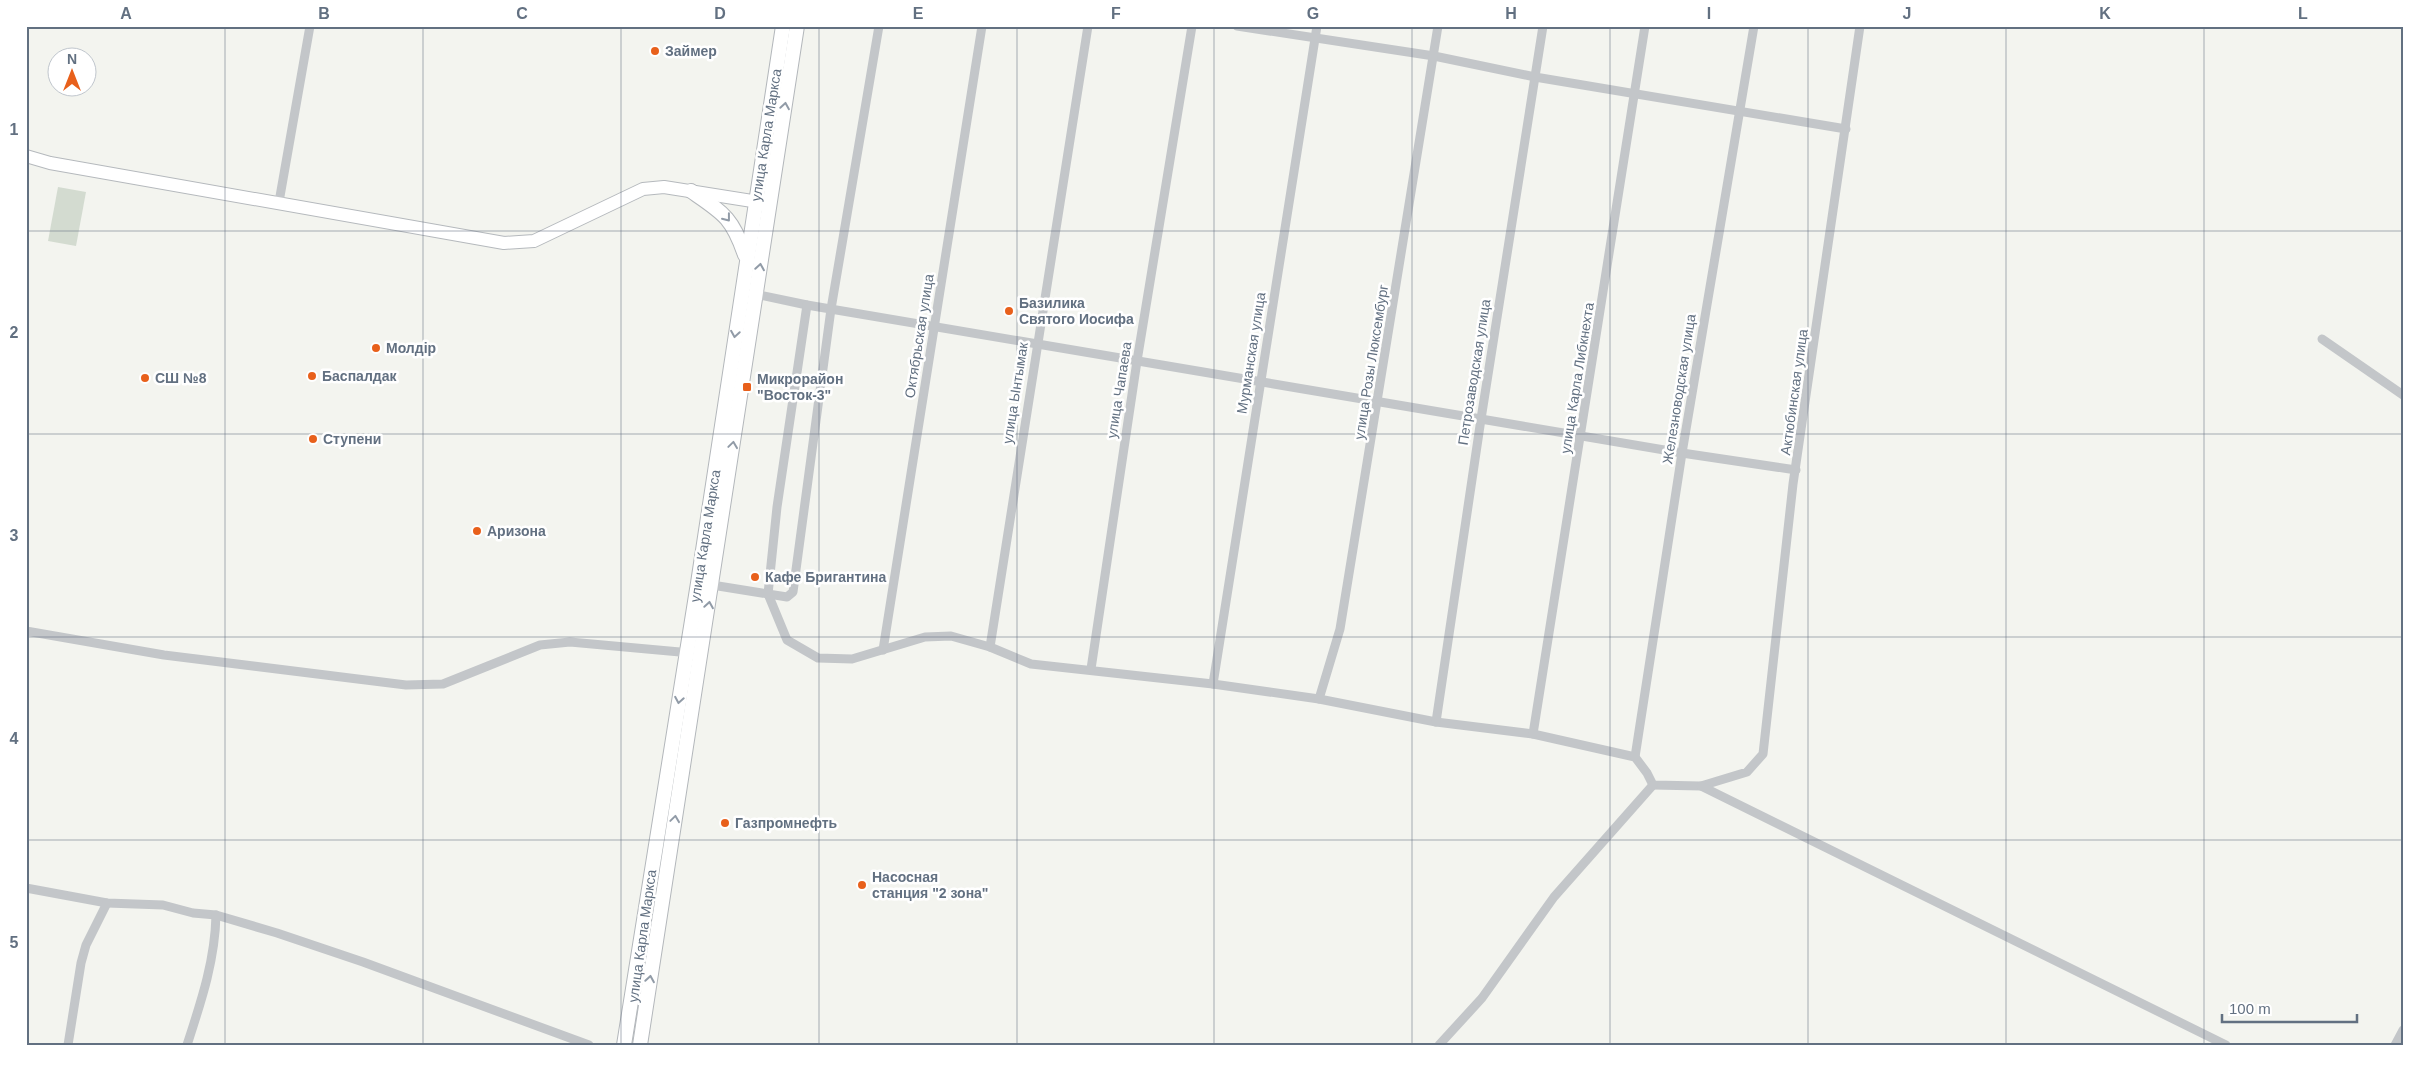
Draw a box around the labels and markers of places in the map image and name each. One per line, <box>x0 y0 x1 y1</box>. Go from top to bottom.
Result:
place label: Займер <box>665 43 717 59</box>
marker: Займер <box>649 45 661 57</box>
place label: Базилика Святого Иосифа <box>1019 295 1134 327</box>
marker: Базилика Святого Иосифа <box>1003 305 1015 317</box>
place label: Молдiр <box>386 340 436 356</box>
marker: Молдiр <box>370 342 382 354</box>
place label: Баспалдак <box>322 368 397 384</box>
place label: СШ №8 <box>155 370 207 386</box>
marker: Баспалдак <box>306 370 318 382</box>
place label: Микрорайон "Восток-3" <box>757 371 843 403</box>
marker: СШ №8 <box>139 372 151 384</box>
marker: Микрорайон "Восток-3" <box>741 381 753 393</box>
place label: Ступени <box>323 431 381 447</box>
marker: Ступени <box>307 433 319 445</box>
place label: Аризона <box>487 523 546 539</box>
marker: Аризона <box>471 525 483 537</box>
place label: Кафе Бригантина <box>765 569 886 585</box>
marker: Кафе Бригантина <box>749 571 761 583</box>
place label: Газпромнефть <box>735 815 838 831</box>
marker: Газпромнефть <box>719 817 731 829</box>
place label: Насосная станция "2 зона" <box>872 869 989 901</box>
marker: Насосная станция "2 зона" <box>856 879 868 891</box>

